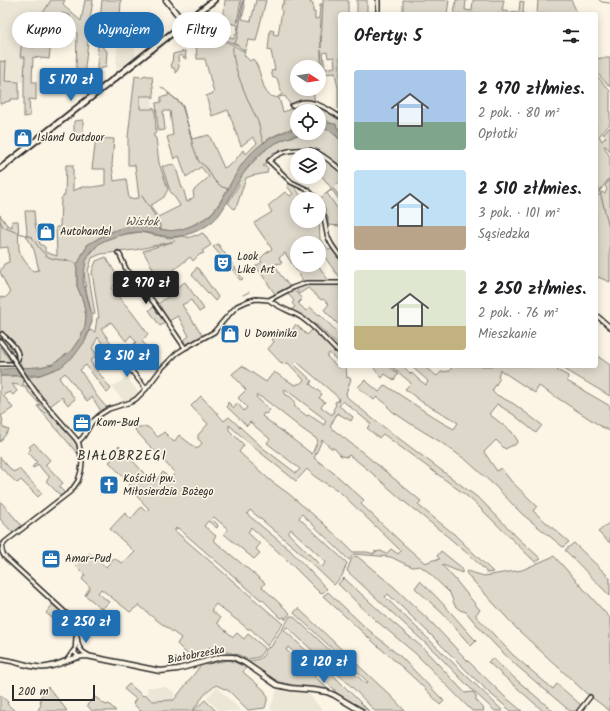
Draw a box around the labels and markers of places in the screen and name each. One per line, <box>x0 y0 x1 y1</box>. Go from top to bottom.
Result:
pin: 5 170 zł <box>30 68 112 102</box>
shop icon: Island Outdoor <box>12 127 34 149</box>
place label: Island Outdoor <box>37 129 105 147</box>
shop icon: Autohandel <box>35 221 57 243</box>
place label: Autohandel <box>60 223 112 241</box>
place label: Look Like Art <box>237 248 275 279</box>
theatre icon: Look Like Art <box>212 252 234 274</box>
pin: 2 970 zł <box>105 271 187 305</box>
shop icon: U Dominika <box>219 323 241 345</box>
place label: U Dominika <box>244 325 297 343</box>
pin: 2 510 zł <box>86 344 168 378</box>
office icon: Kom-Bud <box>71 412 93 434</box>
place label: Kom-Bud <box>96 414 140 432</box>
place label: Kościół pw. Miłosierdzia Bożego <box>123 470 214 501</box>
church icon: Kościół pw. Miłosierdzia Bożego <box>98 474 120 496</box>
office icon: Amar-Pud <box>40 548 62 570</box>
place label: Amar-Pud <box>65 550 112 568</box>
pin: 2 250 zł <box>45 610 127 644</box>
pin: 2 120 zł <box>283 650 365 684</box>

